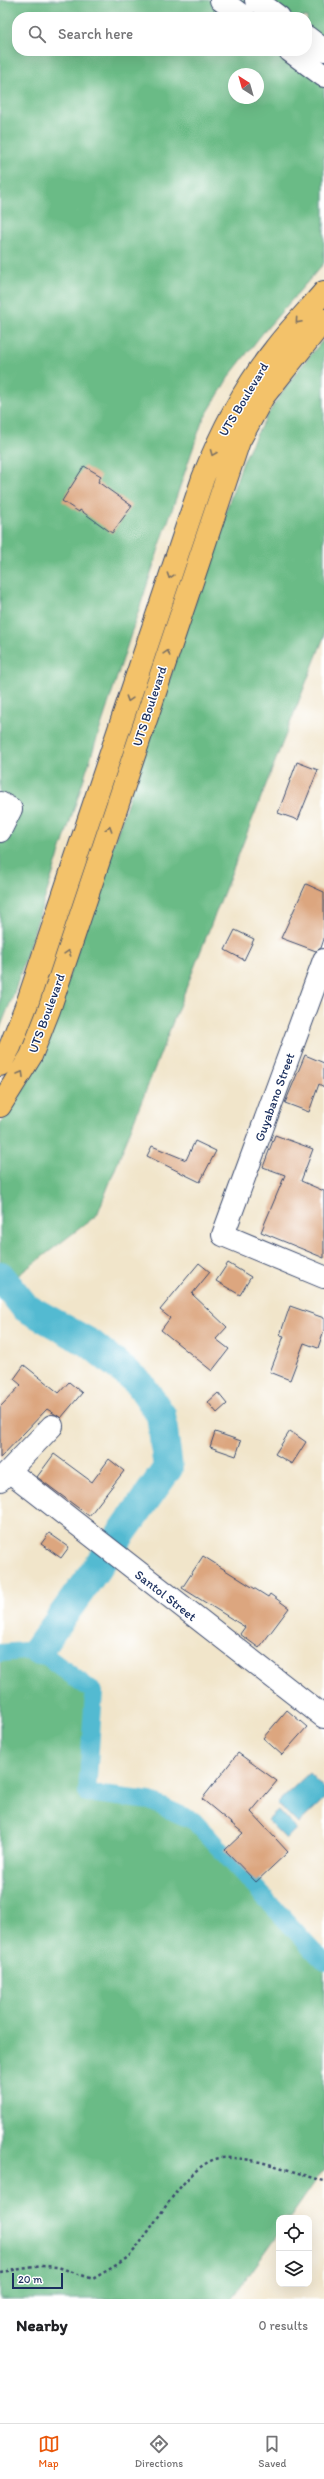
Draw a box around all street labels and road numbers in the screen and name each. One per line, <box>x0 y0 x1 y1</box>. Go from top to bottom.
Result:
street label: UTS Boulevard <box>215 360 271 439</box>
street label: UTS Boulevard <box>129 664 170 748</box>
street label: UTS Boulevard <box>25 971 68 1055</box>
street label: Guyabano Street <box>251 1051 298 1144</box>
street label: Santol Street <box>132 1567 200 1624</box>

